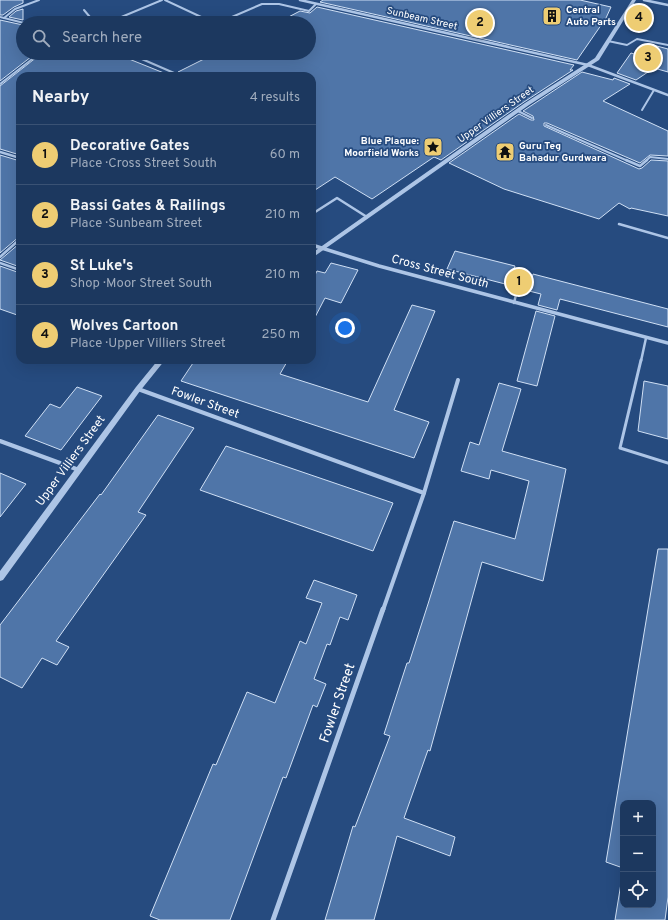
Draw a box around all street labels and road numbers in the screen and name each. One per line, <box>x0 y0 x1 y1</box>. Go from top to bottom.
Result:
street label: Sunbeam Street <box>385 5 459 34</box>
street label: Upper Villiers Street <box>455 84 537 146</box>
street label: Cross Street South <box>390 251 490 293</box>
street label: Fowler Street <box>169 383 241 423</box>
street label: Upper Villiers Street <box>33 412 109 510</box>
street label: Fowler Street <box>316 661 360 745</box>

